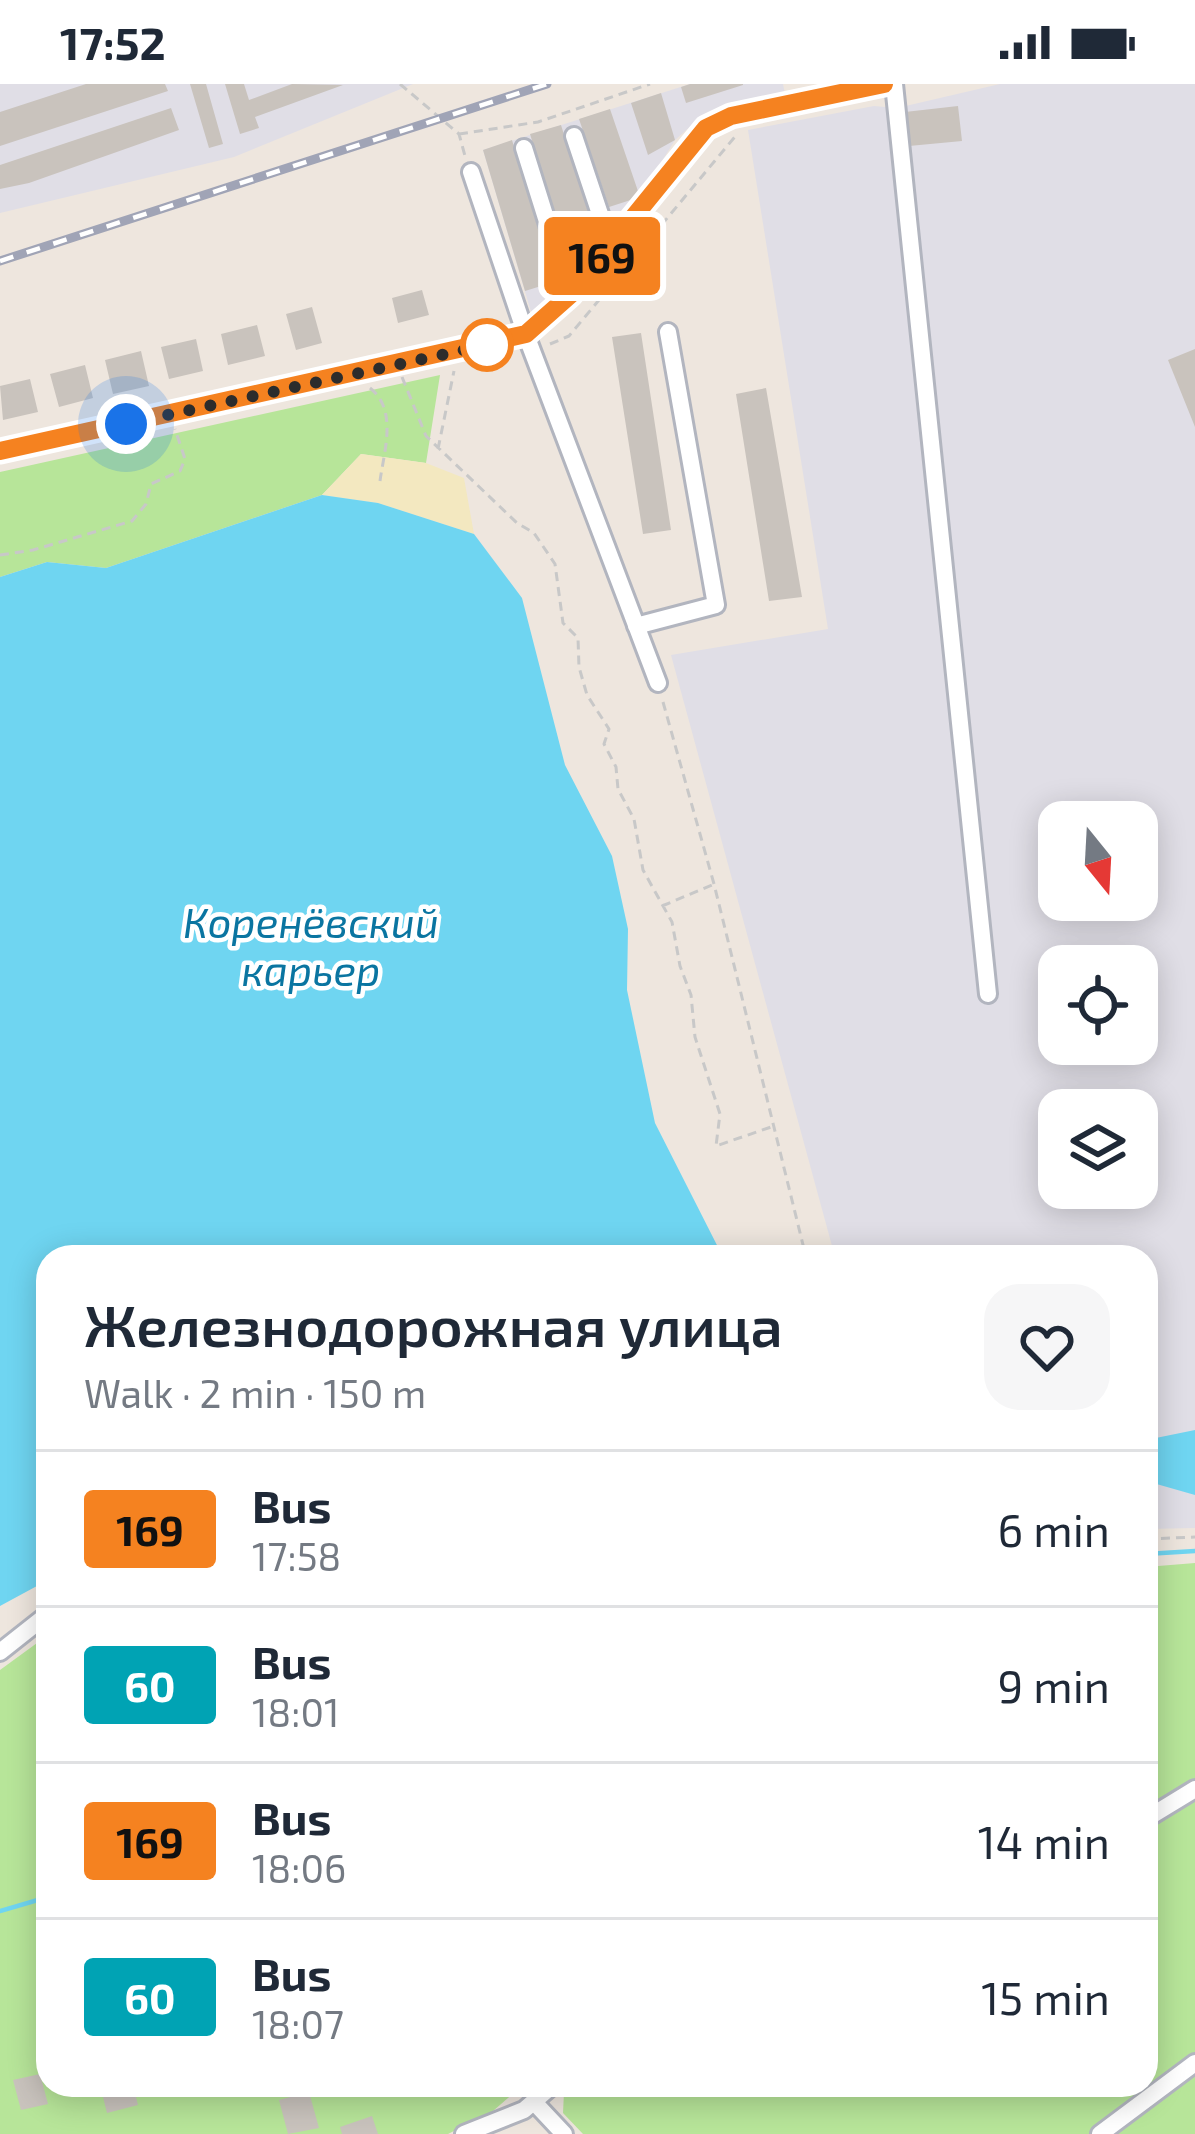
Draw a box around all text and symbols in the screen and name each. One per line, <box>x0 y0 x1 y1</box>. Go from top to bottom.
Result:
text: 17:52 <box>60 15 166 69</box>
line badge: 169 <box>533 217 671 295</box>
text: 169 <box>568 231 636 281</box>
unlabelled marker <box>462 320 512 370</box>
your location <box>96 394 156 454</box>
north arrow <box>1038 801 1158 921</box>
map controls <box>1038 801 1158 1209</box>
water label: Коренёвский карьер <box>183 896 439 994</box>
button: locate <box>1038 945 1158 1065</box>
button: layers <box>1038 1089 1158 1209</box>
button: heart <box>984 1284 1110 1410</box>
text: Железнодорожная улица <box>84 1290 783 1358</box>
text: Walk · 2 min · 150 m <box>84 1369 426 1416</box>
text: Bus <box>252 1478 331 1532</box>
text: 6 min <box>997 1502 1110 1556</box>
text: 169 <box>116 1504 184 1554</box>
text: 17:58 <box>252 1532 341 1579</box>
text: Bus <box>252 1634 331 1688</box>
text: 9 min <box>997 1658 1110 1712</box>
text: 60 <box>124 1660 176 1710</box>
text: 18:01 <box>252 1688 339 1735</box>
text: Bus <box>252 1790 331 1844</box>
text: 14 min <box>978 1814 1110 1868</box>
text: 169 <box>116 1816 184 1866</box>
text: 18:06 <box>252 1844 346 1891</box>
text: Bus <box>252 1946 331 2000</box>
text: 15 min <box>981 1970 1110 2024</box>
text: 60 <box>124 1972 176 2022</box>
text: 18:07 <box>252 2000 344 2047</box>

